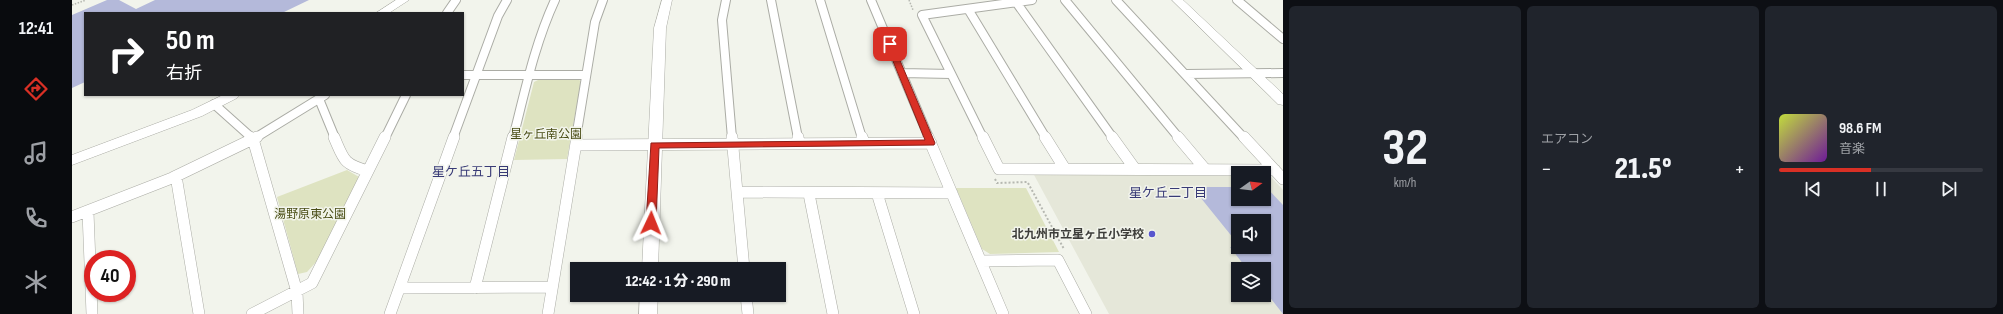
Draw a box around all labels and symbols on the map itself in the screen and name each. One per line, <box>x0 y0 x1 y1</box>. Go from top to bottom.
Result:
pin <box>873 27 907 61</box>
park label: 星ヶ丘南公園 <box>510 127 582 142</box>
district label: 星ケ丘五丁目 <box>432 164 510 180</box>
north arrow <box>1231 166 1271 206</box>
district label: 星ケ丘二丁目 <box>1129 185 1207 201</box>
position arrow <box>630 202 672 244</box>
park label: 湯野原東公園 <box>274 207 346 222</box>
place label: 北九州市立星ヶ丘小学校 <box>1012 227 1144 242</box>
marker: 北九州市立星ヶ丘小学校 <box>1147 229 1157 239</box>
speed limit sign: 40 <box>84 250 136 302</box>

